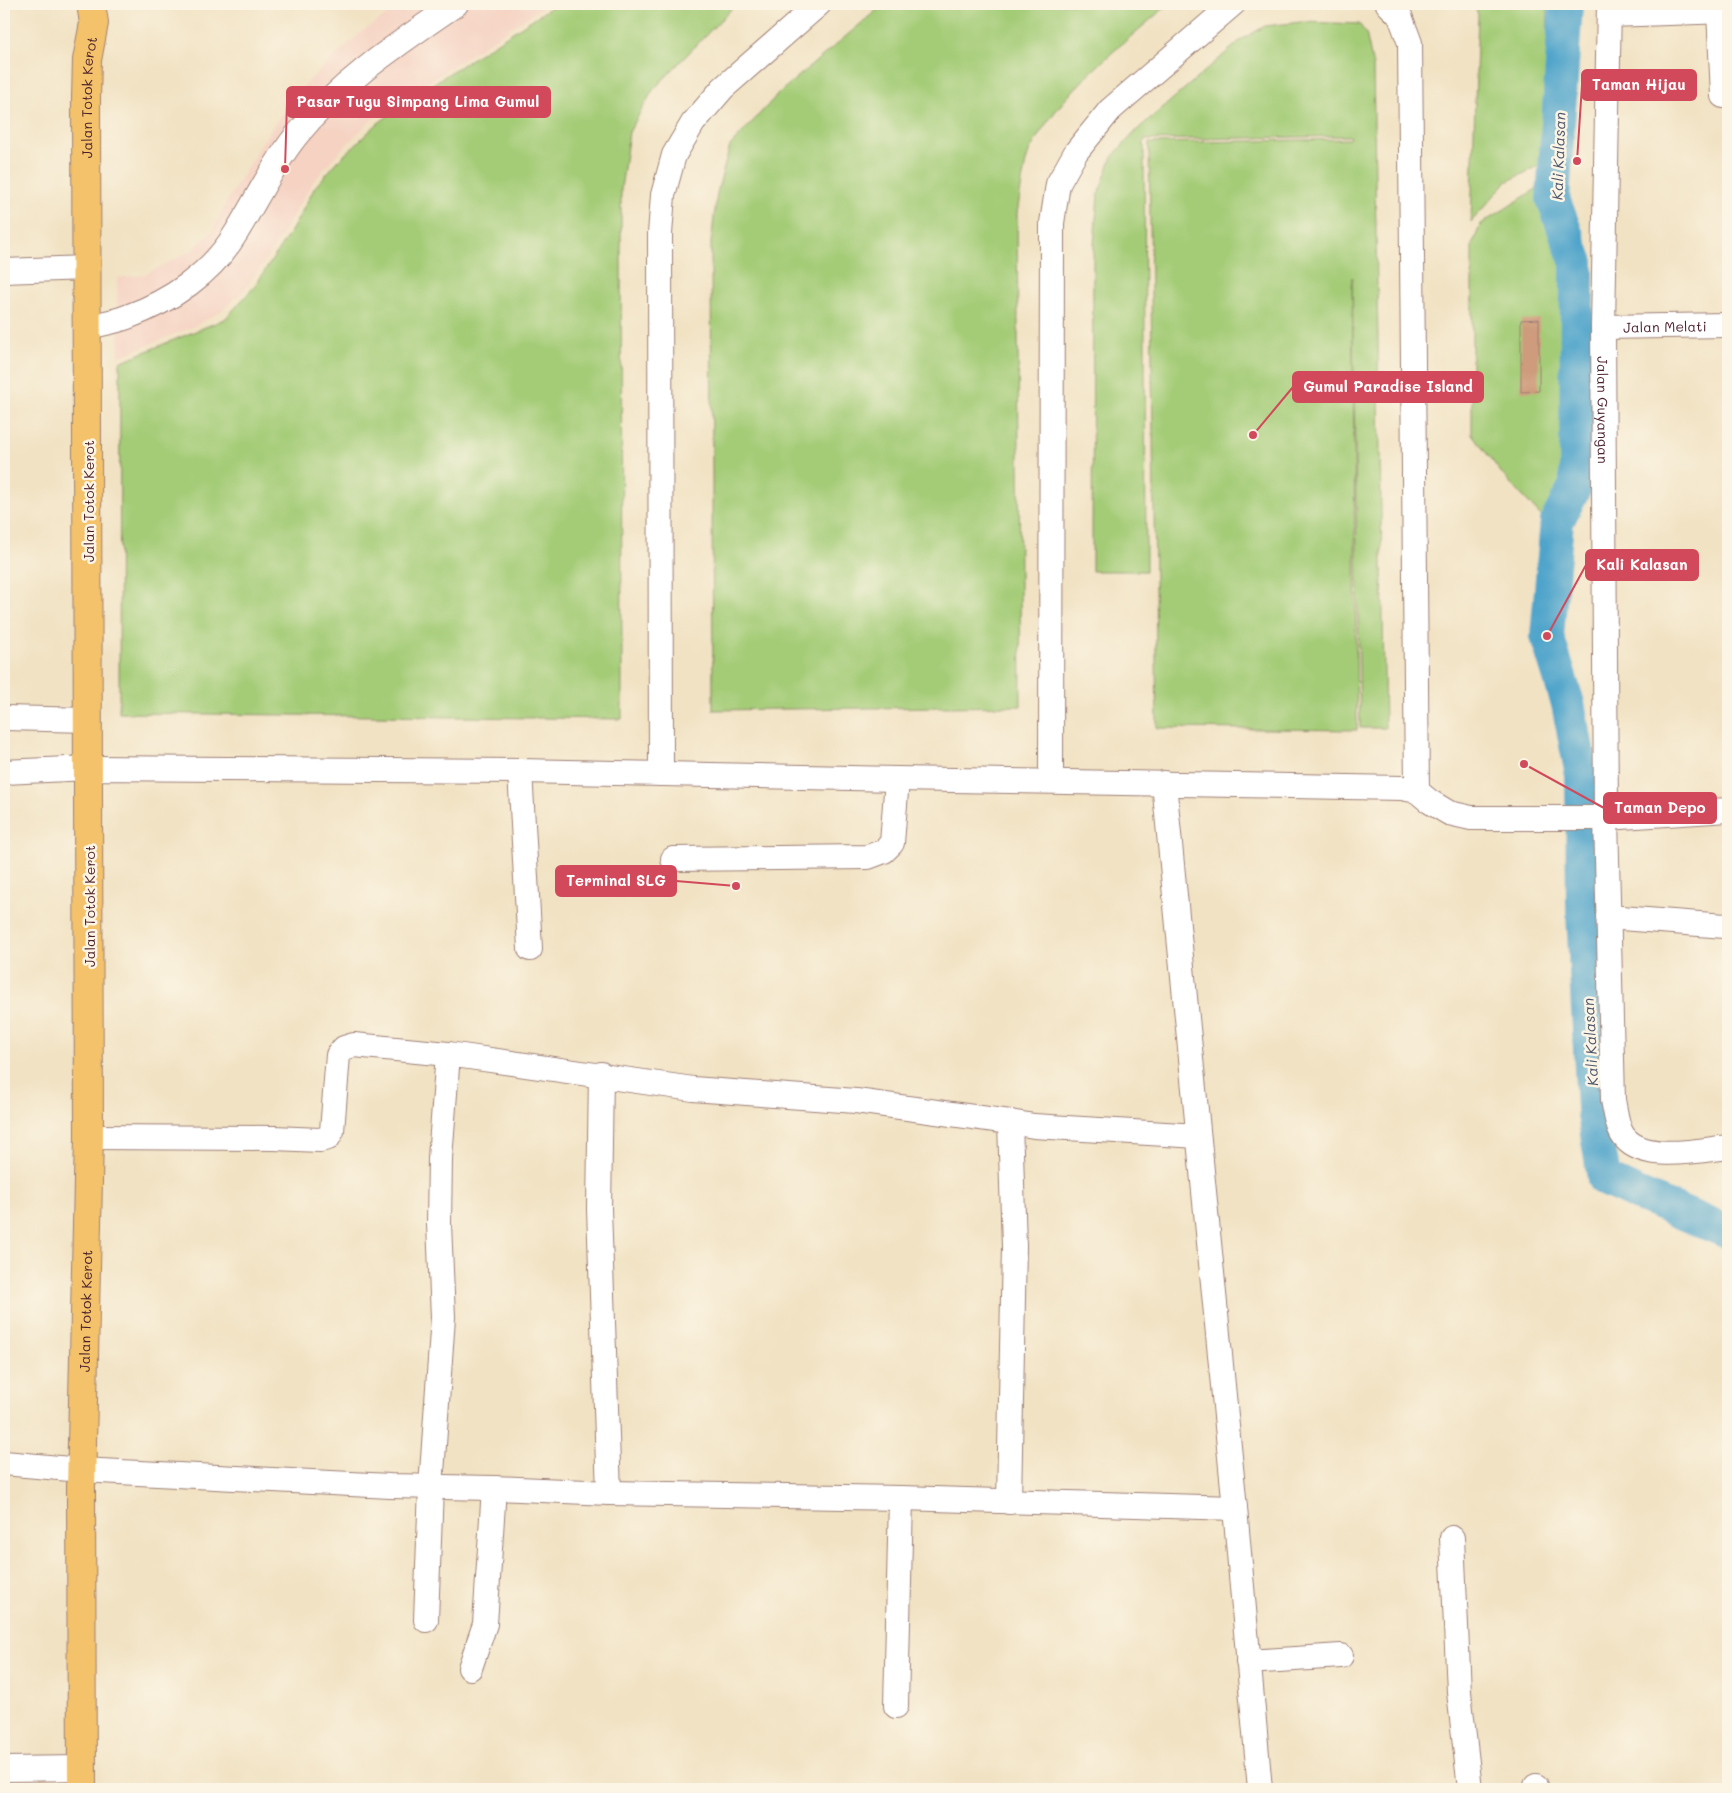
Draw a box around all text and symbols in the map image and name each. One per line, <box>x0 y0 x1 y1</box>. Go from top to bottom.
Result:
street label: Jalan Totok Kerot <box>76 35 101 158</box>
callout: Taman Hijau <box>1582 70 1696 100</box>
text: Taman Hijau <box>1592 74 1686 94</box>
callout: Pasar Tugu Simpang Lima Gumul <box>287 87 550 117</box>
text: Pasar Tugu Simpang Lima Gumul <box>297 91 539 111</box>
water label: Kali Kalasan <box>1546 112 1570 200</box>
street label: Jalan Melati <box>1623 316 1707 336</box>
street label: Jalan Guyangan <box>1594 356 1613 464</box>
callout: Gumul Paradise Island <box>1293 372 1483 402</box>
text: Gumul Paradise Island <box>1303 376 1473 396</box>
street label: Jalan Totok Kerot <box>79 440 98 562</box>
callout: Kali Kalasan <box>1586 550 1698 580</box>
text: Kali Kalasan <box>1596 554 1688 574</box>
callout: Taman Depo <box>1604 793 1716 823</box>
text: Taman Depo <box>1614 797 1706 817</box>
street label: Jalan Totok Kerot <box>80 845 99 967</box>
callout: Terminal SLG <box>556 866 676 896</box>
text: Terminal SLG <box>566 870 666 890</box>
water label: Kali Kalasan <box>1578 997 1602 1087</box>
street label: Jalan Totok Kerot <box>74 1250 96 1372</box>

